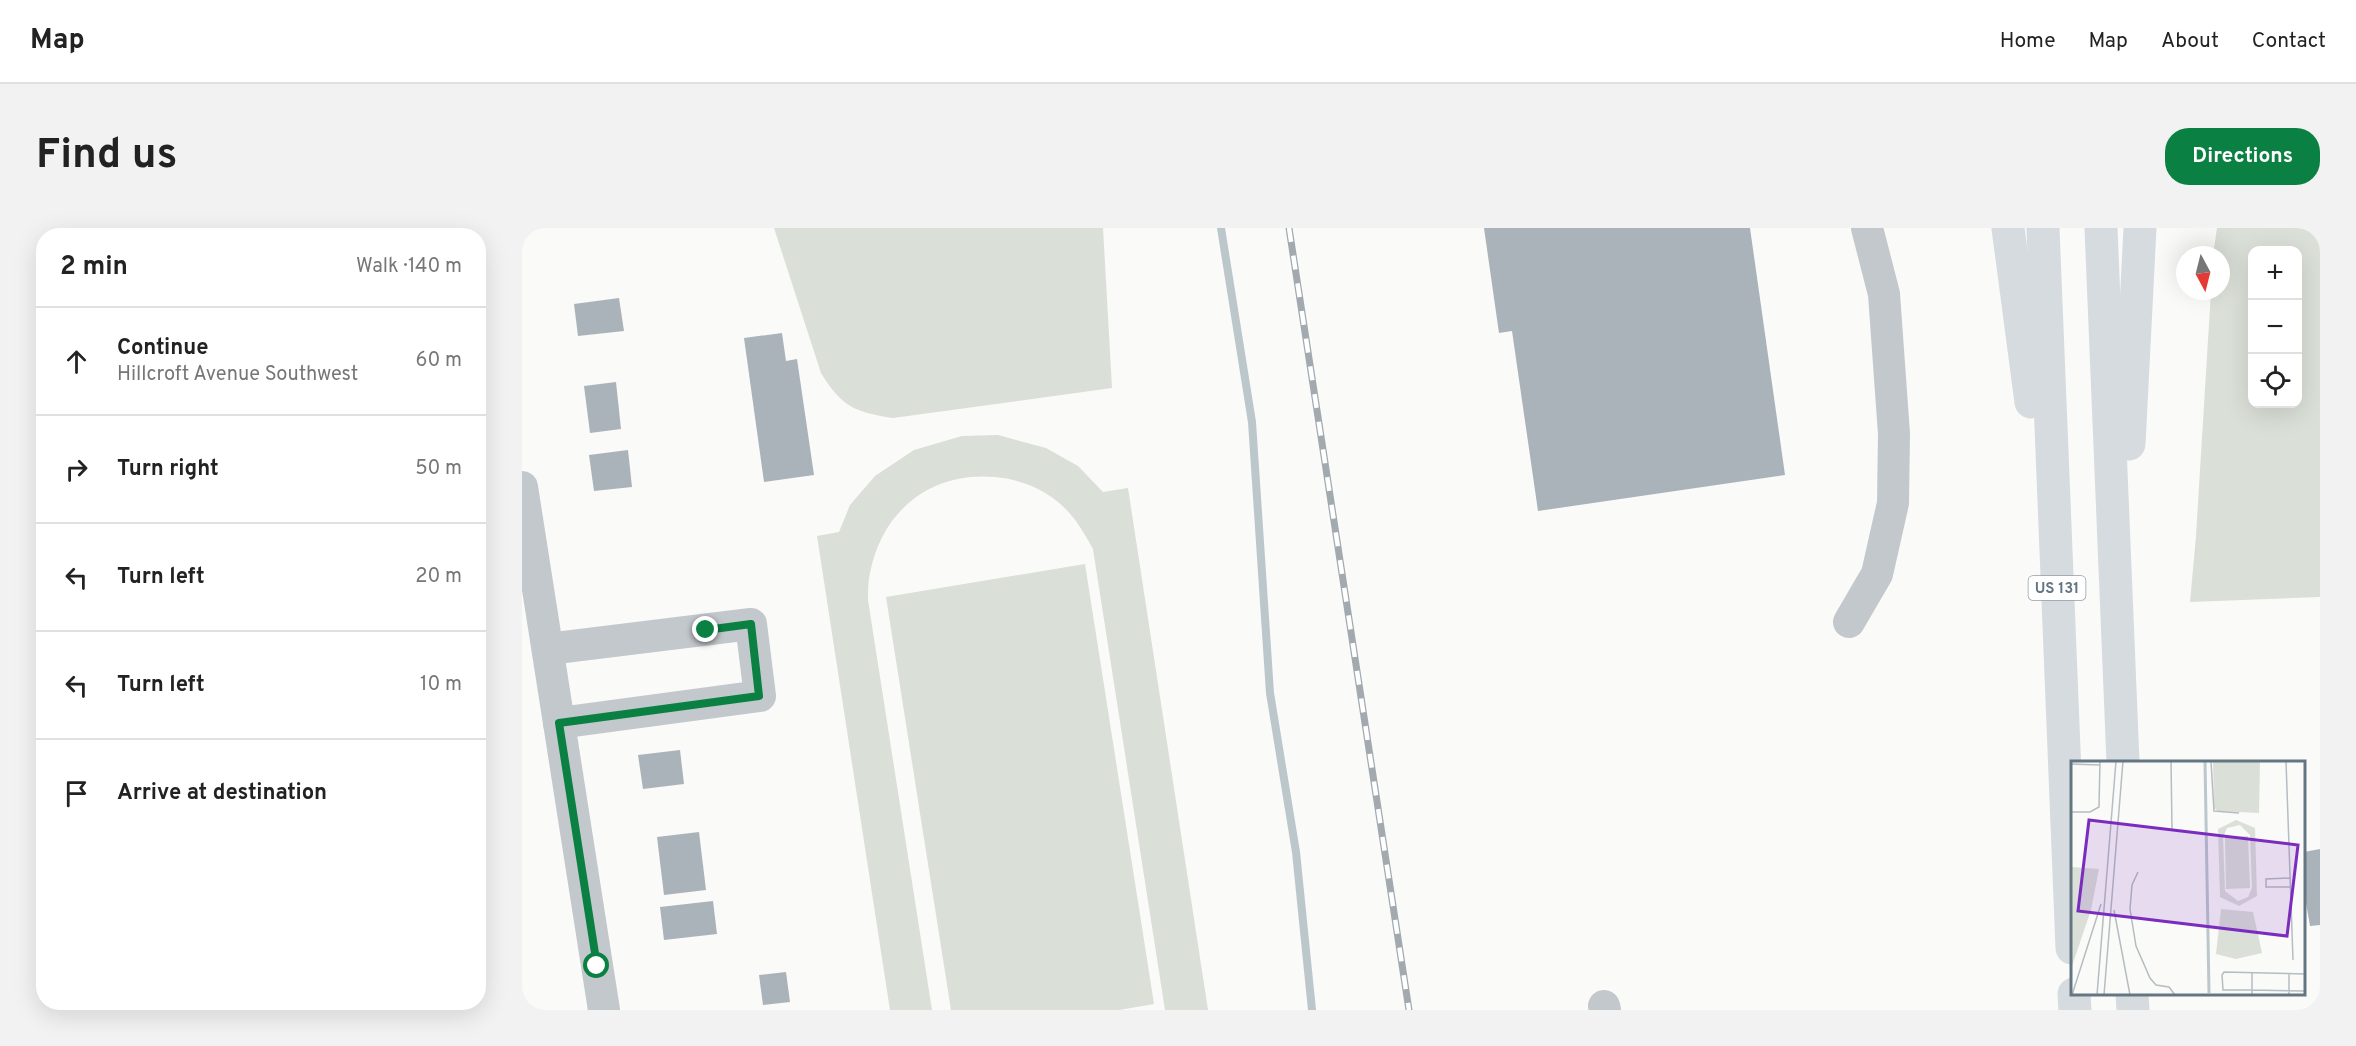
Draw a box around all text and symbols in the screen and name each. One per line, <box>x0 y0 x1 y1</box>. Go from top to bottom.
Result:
text: Map <box>30 23 85 59</box>
text: Home <box>2000 28 2056 55</box>
text: Map <box>2089 28 2128 55</box>
text: About <box>2161 28 2219 55</box>
text: Contact <box>2252 28 2326 55</box>
button: Directions <box>2165 128 2320 185</box>
text: Find us <box>36 130 177 183</box>
north arrow <box>2176 246 2230 300</box>
map controls <box>2248 246 2302 408</box>
button: + <box>2248 246 2302 300</box>
text: 2 min <box>60 251 128 284</box>
text: Walk · 140 m <box>356 254 462 280</box>
button: − <box>2248 300 2302 354</box>
text: Continue <box>117 335 208 362</box>
icon: ahead <box>60 345 93 378</box>
text: 60 m <box>416 348 462 374</box>
button: locate <box>2248 354 2302 408</box>
text: Hillcroft Avenue Southwest <box>117 362 358 388</box>
icon: right <box>60 453 93 486</box>
text: Turn right <box>117 456 219 483</box>
text: 50 m <box>415 456 462 482</box>
icon: left <box>60 561 93 594</box>
text: Turn left <box>117 564 205 591</box>
text: 20 m <box>415 564 462 590</box>
road number: US 131 <box>2028 576 2086 600</box>
route end <box>692 616 718 642</box>
icon: left <box>60 669 93 702</box>
text: Turn left <box>117 672 205 699</box>
text: 10 m <box>420 672 462 698</box>
inset map <box>2071 761 2305 995</box>
icon: arrive <box>60 777 93 810</box>
text: Arrive at destination <box>117 780 327 807</box>
route start <box>583 952 609 978</box>

